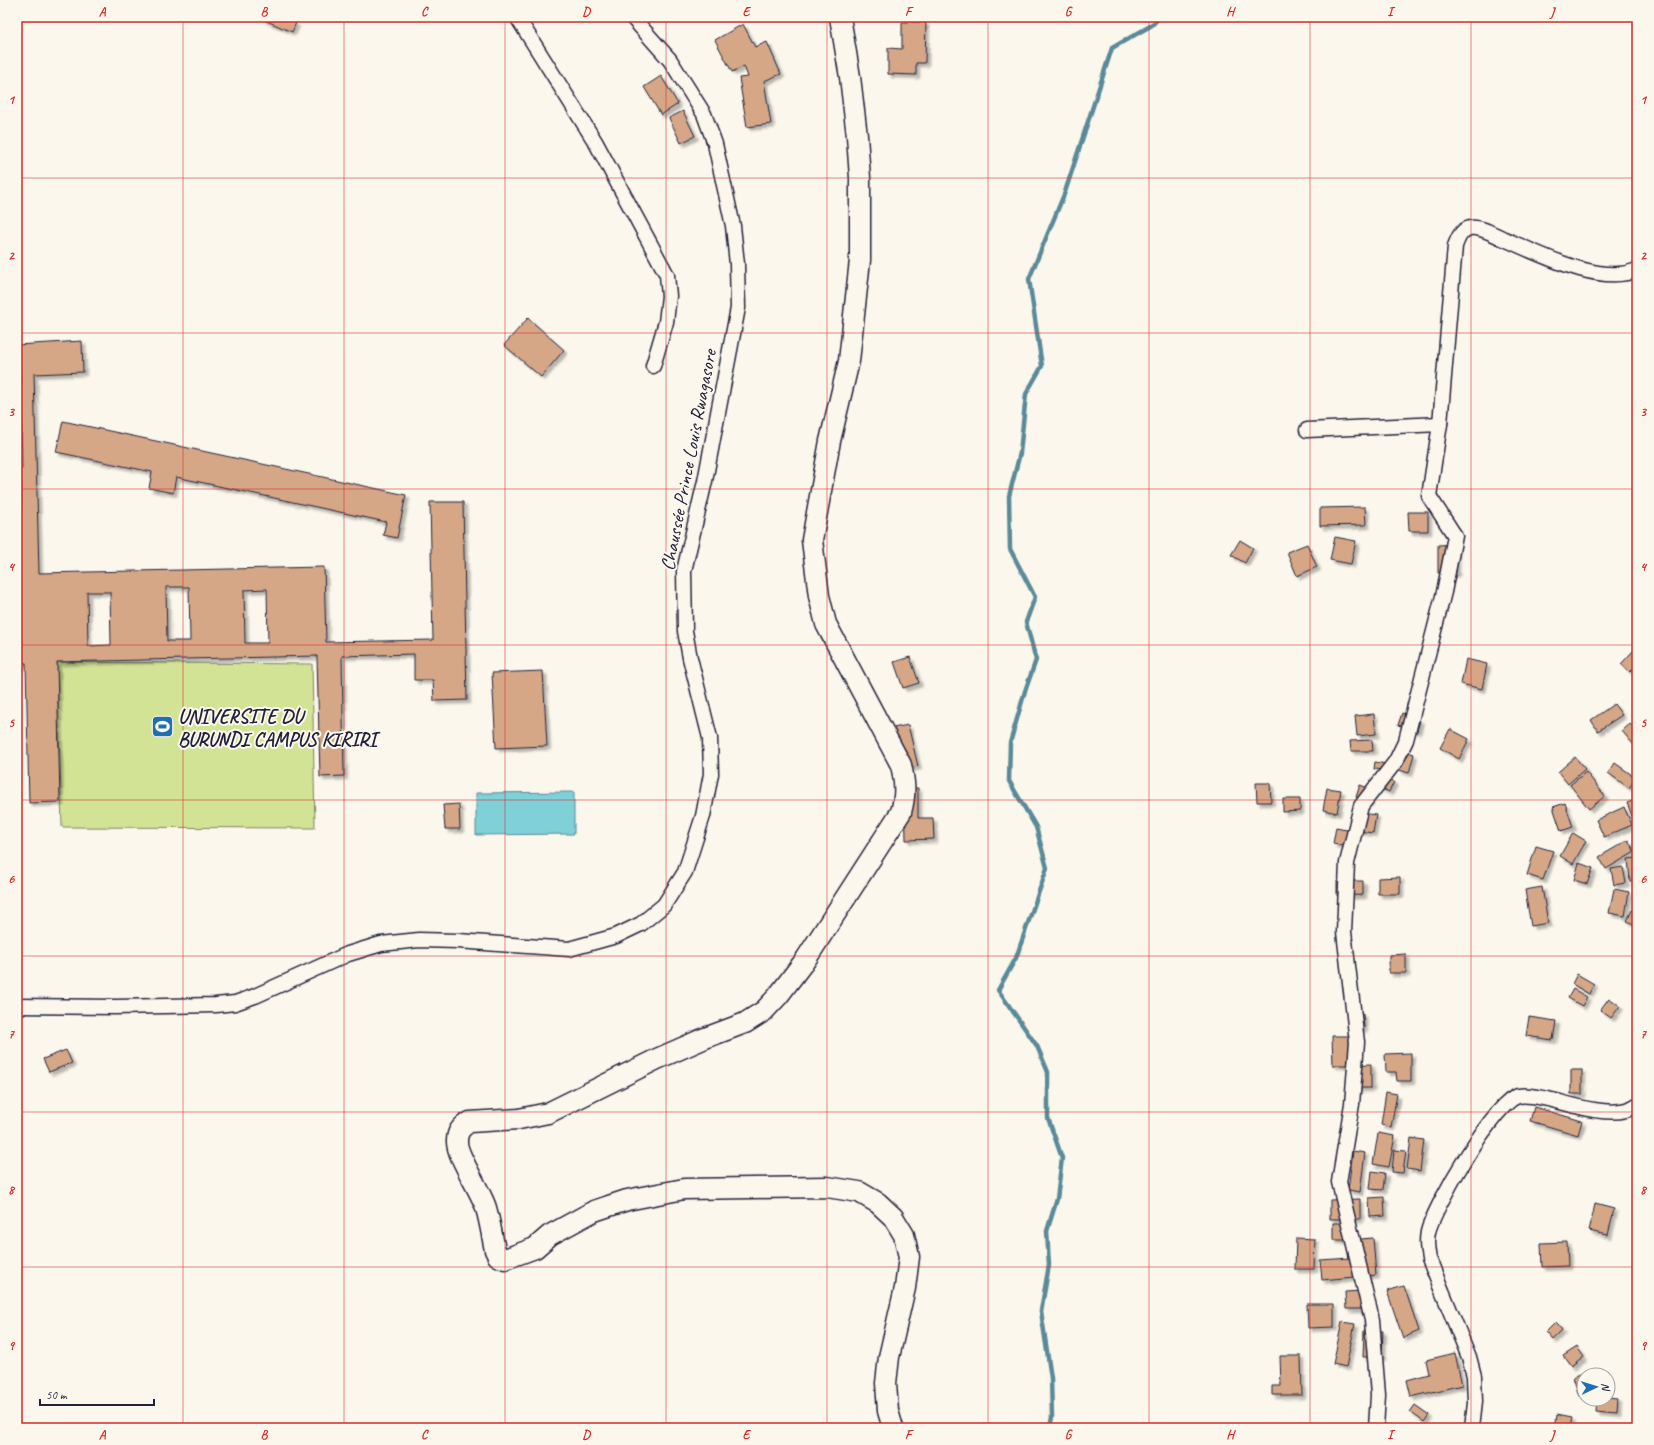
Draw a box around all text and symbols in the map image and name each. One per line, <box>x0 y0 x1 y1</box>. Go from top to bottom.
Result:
text: A <box>99 4 107 20</box>
text: B <box>261 4 269 20</box>
text: C <box>421 4 429 20</box>
text: D <box>582 4 591 20</box>
text: E <box>743 4 752 20</box>
text: F <box>905 4 914 20</box>
text: G <box>1065 4 1073 20</box>
text: H <box>1226 4 1236 20</box>
text: I <box>1387 4 1396 20</box>
text: J <box>1549 4 1556 20</box>
text: 1 <box>8 92 16 108</box>
text: 1 <box>1640 92 1648 108</box>
text: 2 <box>8 248 15 264</box>
text: 2 <box>1640 248 1647 264</box>
street label: Chaussée Prince Louis Rwagasore <box>655 346 722 573</box>
text: 3 <box>8 404 15 420</box>
text: 3 <box>1640 404 1647 420</box>
text: 4 <box>8 559 16 575</box>
text: 4 <box>1640 559 1648 575</box>
place label: UNIVERSITE DU BURUNDI CAMPUS KIRIRI <box>178 704 381 752</box>
sports icon: UNIVERSITE DU BURUNDI CAMPUS KIRIRI <box>150 714 176 740</box>
text: 5 <box>8 715 15 731</box>
text: 5 <box>1640 715 1647 731</box>
text: 6 <box>8 871 15 887</box>
text: 6 <box>1640 871 1647 887</box>
text: 7 <box>8 1026 15 1042</box>
text: 7 <box>1640 1026 1647 1042</box>
text: 8 <box>8 1182 16 1198</box>
text: 8 <box>1640 1182 1648 1198</box>
text: 9 <box>8 1338 15 1354</box>
text: 9 <box>1640 1338 1647 1354</box>
north arrow <box>1576 1367 1616 1407</box>
scale bar <box>40 1381 154 1407</box>
text: N <box>1599 1382 1613 1392</box>
text: 50 m <box>46 1387 68 1403</box>
text: A <box>99 1427 107 1443</box>
text: B <box>261 1427 269 1443</box>
text: C <box>421 1427 429 1443</box>
text: D <box>582 1427 591 1443</box>
text: E <box>743 1427 752 1443</box>
text: F <box>905 1427 914 1443</box>
text: G <box>1065 1427 1073 1443</box>
text: H <box>1226 1427 1236 1443</box>
text: I <box>1387 1427 1396 1443</box>
text: J <box>1549 1427 1556 1443</box>

